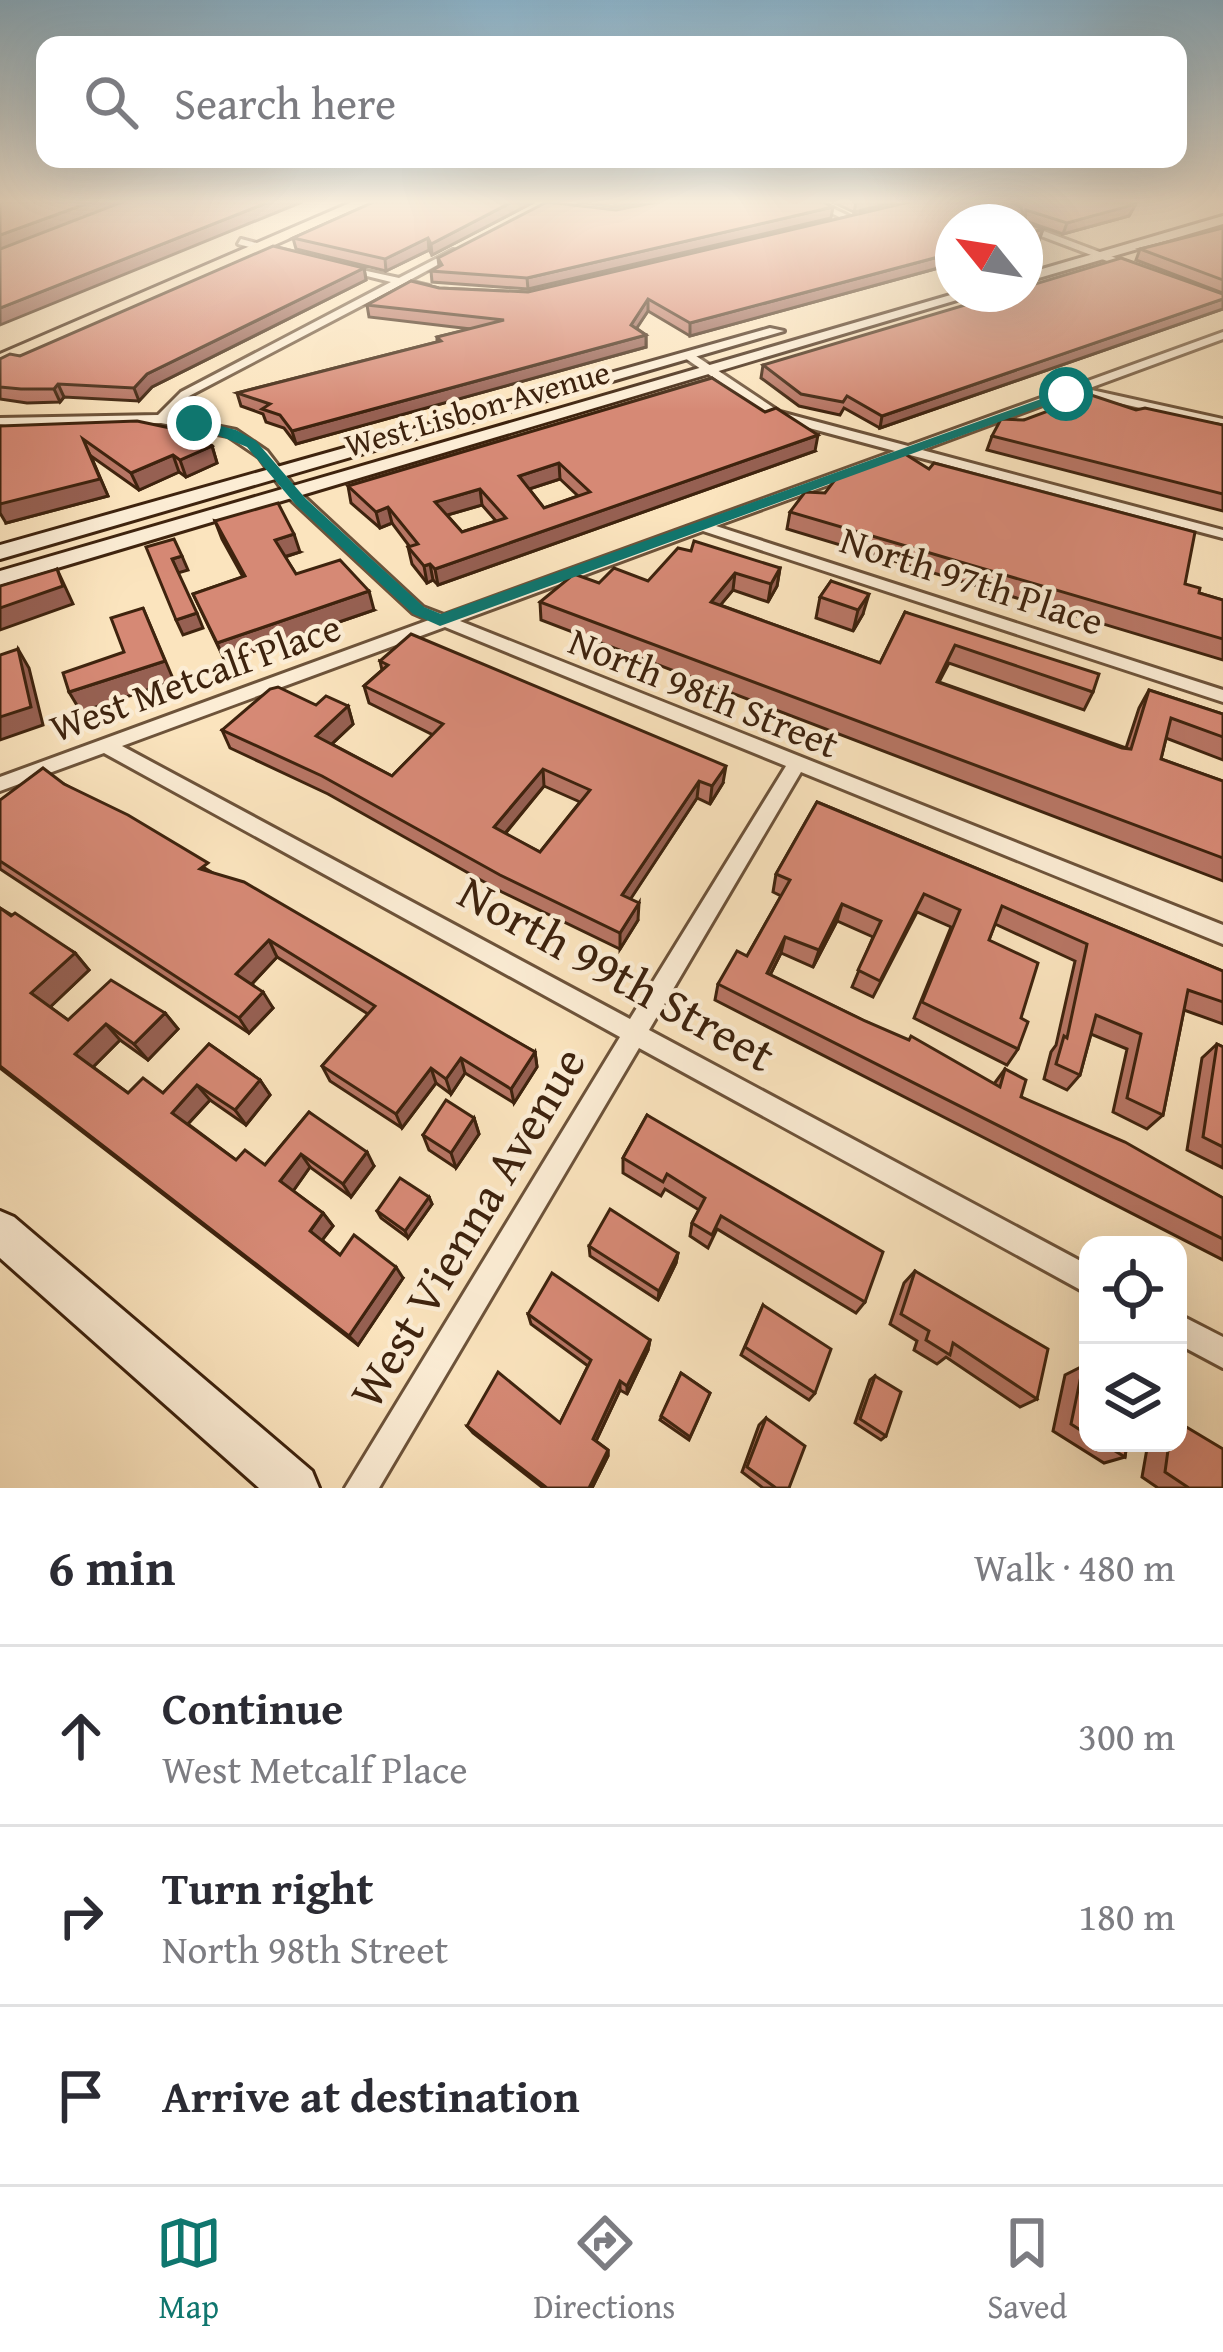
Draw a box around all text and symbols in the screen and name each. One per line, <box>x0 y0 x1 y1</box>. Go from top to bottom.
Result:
search box <box>36 36 1187 168</box>
icon: search <box>78 69 144 135</box>
text: Search here <box>174 70 396 135</box>
north arrow <box>935 204 1043 312</box>
street label: West Lisbon Avenue <box>339 347 615 469</box>
route start <box>1039 367 1093 421</box>
route end <box>167 396 221 450</box>
street label: North 97th Place <box>833 510 1111 649</box>
street label: West Metcalf Place <box>42 597 348 756</box>
street label: North 98th Street <box>561 612 848 772</box>
street label: North 99th Street <box>446 856 789 1089</box>
street label: West Vienna Avenue <box>331 1033 603 1421</box>
map controls <box>1079 1236 1187 1452</box>
button: locate <box>1079 1236 1187 1344</box>
button: layers <box>1079 1344 1187 1452</box>
text: 6 min <box>48 1529 175 1604</box>
text: Walk · 480 m <box>974 1538 1175 1595</box>
text: Continue <box>162 1675 343 1740</box>
icon: ahead <box>48 1703 114 1769</box>
text: 300 m <box>1078 1707 1175 1764</box>
text: West Metcalf Place <box>162 1740 468 1797</box>
text: Turn right <box>162 1855 374 1920</box>
icon: right <box>48 1883 114 1949</box>
text: 180 m <box>1078 1887 1175 1944</box>
text: North 98th Street <box>162 1920 448 1977</box>
icon: arrive <box>48 2063 114 2129</box>
text: Arrive at destination <box>162 2063 580 2128</box>
tab: Map <box>156 2210 222 2330</box>
tab: Directions <box>534 2210 675 2330</box>
tab: Saved <box>987 2210 1067 2330</box>

